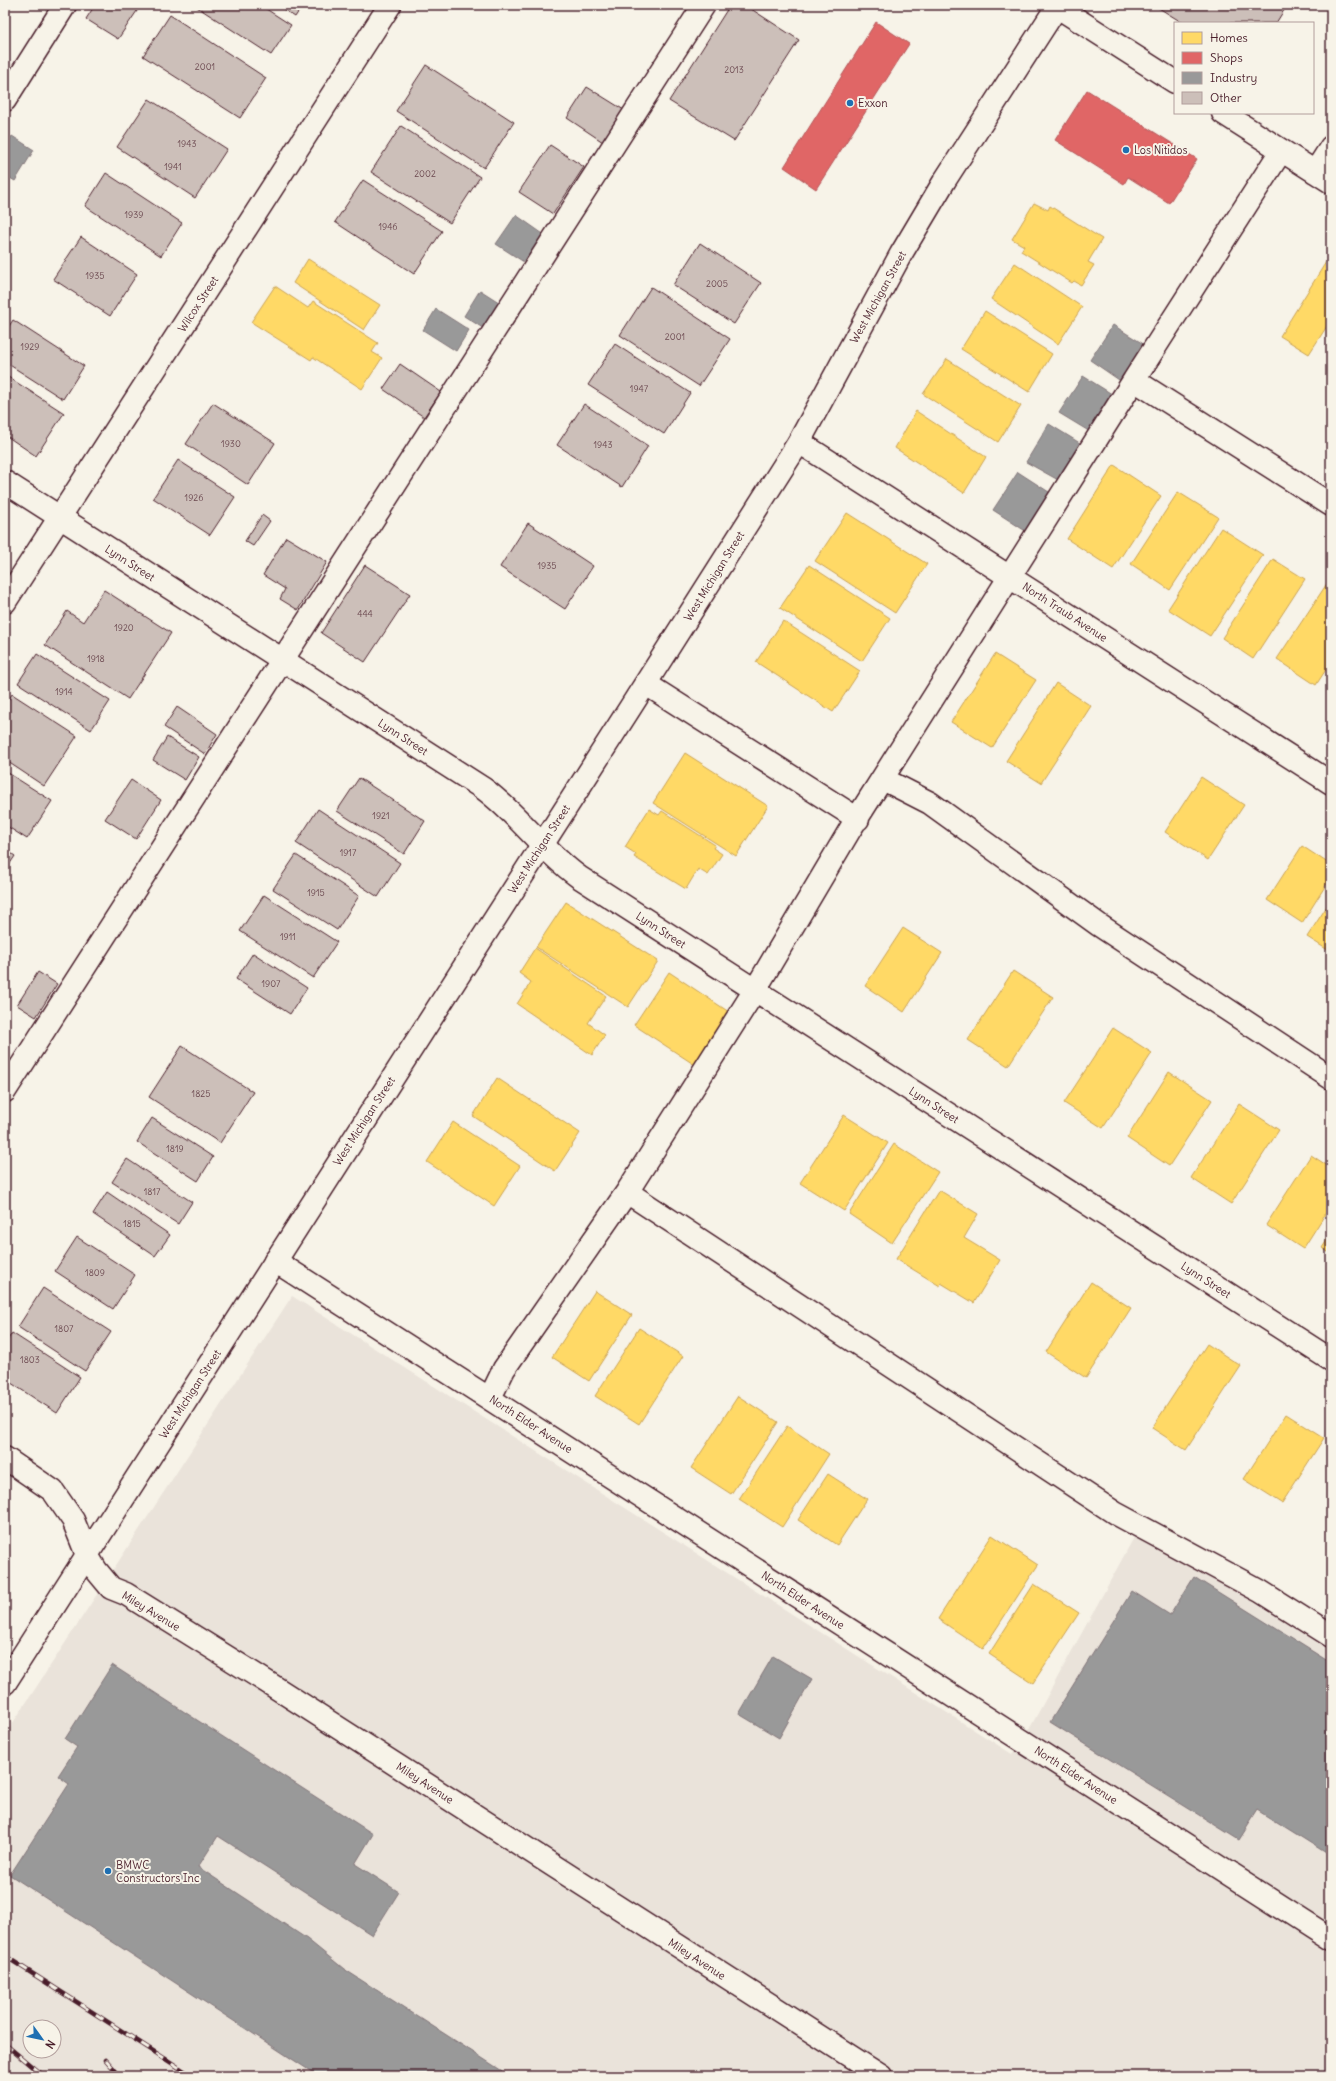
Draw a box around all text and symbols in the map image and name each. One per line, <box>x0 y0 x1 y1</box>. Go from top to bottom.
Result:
legend <box>1174 22 1314 114</box>
text: Homes <box>1210 30 1248 45</box>
text: Shops <box>1210 50 1243 65</box>
house number: 2001 <box>195 61 215 72</box>
house number: 2013 <box>724 64 744 75</box>
text: Industry <box>1210 70 1257 85</box>
text: Other <box>1210 90 1242 105</box>
place label: Exxon <box>858 96 888 110</box>
marker: Exxon <box>845 98 855 108</box>
house number: 1943 <box>177 138 197 149</box>
place label: Los Nitidos <box>1134 143 1188 157</box>
marker: Los Nitidos <box>1121 145 1131 155</box>
house number: 1941 <box>164 161 182 172</box>
house number: 2002 <box>414 168 436 179</box>
house number: 1939 <box>124 209 144 220</box>
house number: 1946 <box>378 221 398 232</box>
street label: West Michigan Street <box>847 248 909 346</box>
house number: 1935 <box>85 270 105 281</box>
street label: Wilcox Street <box>175 273 221 335</box>
house number: 2005 <box>706 278 728 289</box>
house number: 2001 <box>665 331 685 342</box>
house number: 1929 <box>21 341 39 352</box>
house number: 1947 <box>630 383 649 394</box>
house number: 1930 <box>221 438 241 449</box>
house number: 1943 <box>593 439 613 450</box>
house number: 1926 <box>185 492 203 503</box>
street label: West Michigan Street <box>681 528 747 624</box>
street label: Lynn Street <box>102 542 158 584</box>
house number: 1935 <box>537 560 557 571</box>
street label: North Traub Avenue <box>1020 579 1110 645</box>
house number: 444 <box>357 608 373 619</box>
house number: 1920 <box>114 622 134 633</box>
house number: 1918 <box>87 653 105 664</box>
house number: 1914 <box>55 686 73 697</box>
street label: Lynn Street <box>375 716 431 758</box>
street label: West Michigan Street <box>505 802 573 896</box>
house number: 1921 <box>372 810 390 821</box>
house number: 1917 <box>340 847 357 858</box>
house number: 1915 <box>307 887 325 898</box>
street label: Lynn Street <box>633 909 689 951</box>
house number: 1911 <box>280 931 296 942</box>
house number: 1907 <box>262 978 281 989</box>
street label: West Michigan Street <box>330 1074 398 1168</box>
street label: Lynn Street <box>906 1084 962 1126</box>
house number: 1825 <box>192 1088 210 1099</box>
house number: 1819 <box>166 1143 184 1154</box>
house number: 1817 <box>144 1186 161 1197</box>
house number: 1815 <box>123 1218 141 1229</box>
street label: Lynn Street <box>1178 1259 1234 1301</box>
house number: 1809 <box>85 1267 105 1278</box>
house number: 1807 <box>55 1323 74 1334</box>
street label: West Michigan Street <box>156 1347 224 1441</box>
house number: 1803 <box>20 1354 40 1365</box>
street label: North Elder Avenue <box>487 1392 575 1456</box>
street label: North Elder Avenue <box>759 1568 847 1632</box>
street label: Miley Avenue <box>119 1588 183 1634</box>
street label: North Elder Avenue <box>1032 1743 1120 1807</box>
street label: Miley Avenue <box>394 1759 456 1807</box>
place label: BMWC Constructors Inc <box>116 1858 200 1885</box>
marker: BMWC Constructors Inc <box>103 1866 113 1876</box>
street label: Miley Avenue <box>666 1935 728 1983</box>
north arrow <box>22 2019 62 2059</box>
text: N <box>42 2037 58 2051</box>

